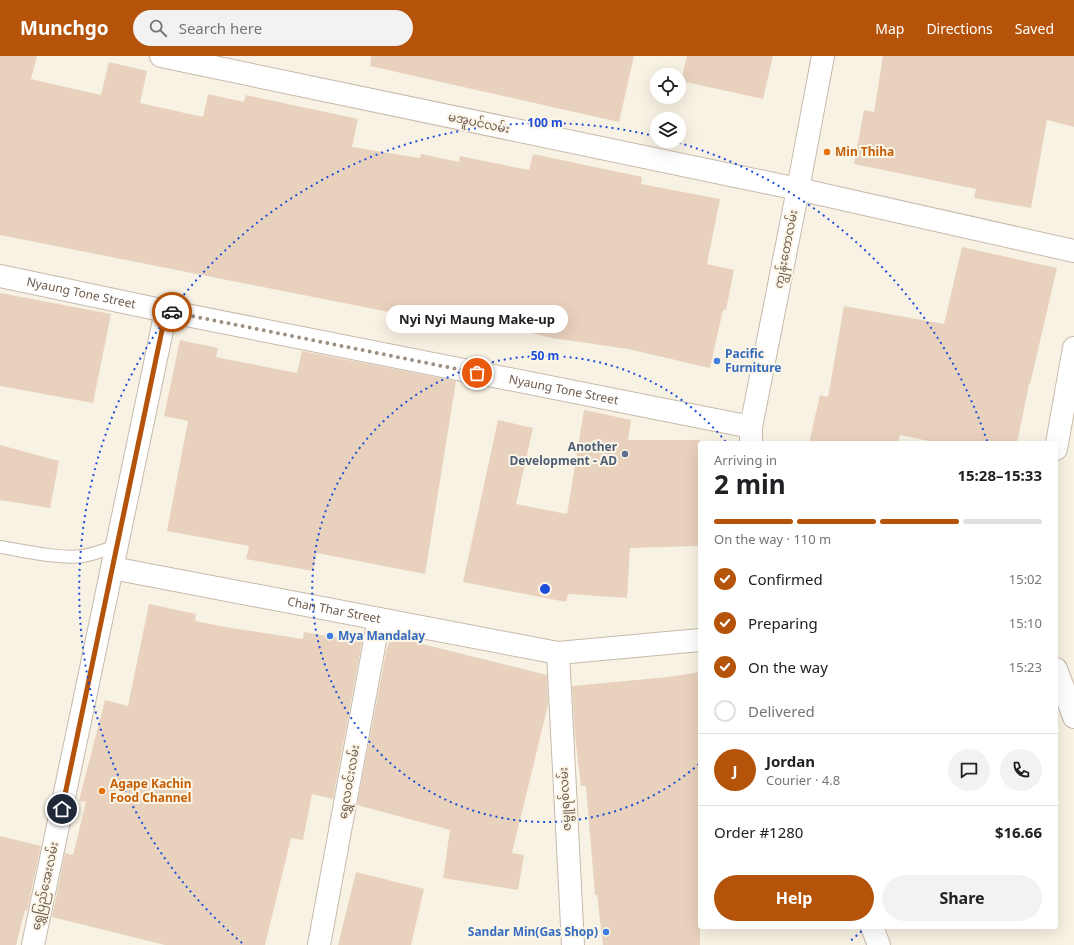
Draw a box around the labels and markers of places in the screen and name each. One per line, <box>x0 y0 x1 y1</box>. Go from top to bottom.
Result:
place label: Min Thiha <box>835 143 894 160</box>
marker: Min Thiha <box>822 147 832 157</box>
callout: Nyi Nyi Maung Make-up <box>386 305 568 333</box>
place label: Pacific Furniture <box>725 345 781 376</box>
pin <box>460 356 494 390</box>
marker: Pacific Furniture <box>712 356 722 366</box>
place label: Another Development - AD <box>510 438 618 469</box>
marker: Another Development - AD <box>620 449 630 459</box>
centre of rings <box>538 582 552 596</box>
place label: Mya Mandalay <box>338 627 425 644</box>
marker: Mya Mandalay <box>325 631 335 641</box>
place label: Agape Kachin Food Channel <box>110 775 191 806</box>
marker: Agape Kachin Food Channel <box>97 786 107 796</box>
pin <box>45 792 79 826</box>
place label: Sandar Min(Gas Shop) <box>468 923 598 940</box>
marker: Sandar Min(Gas Shop) <box>601 927 611 937</box>

